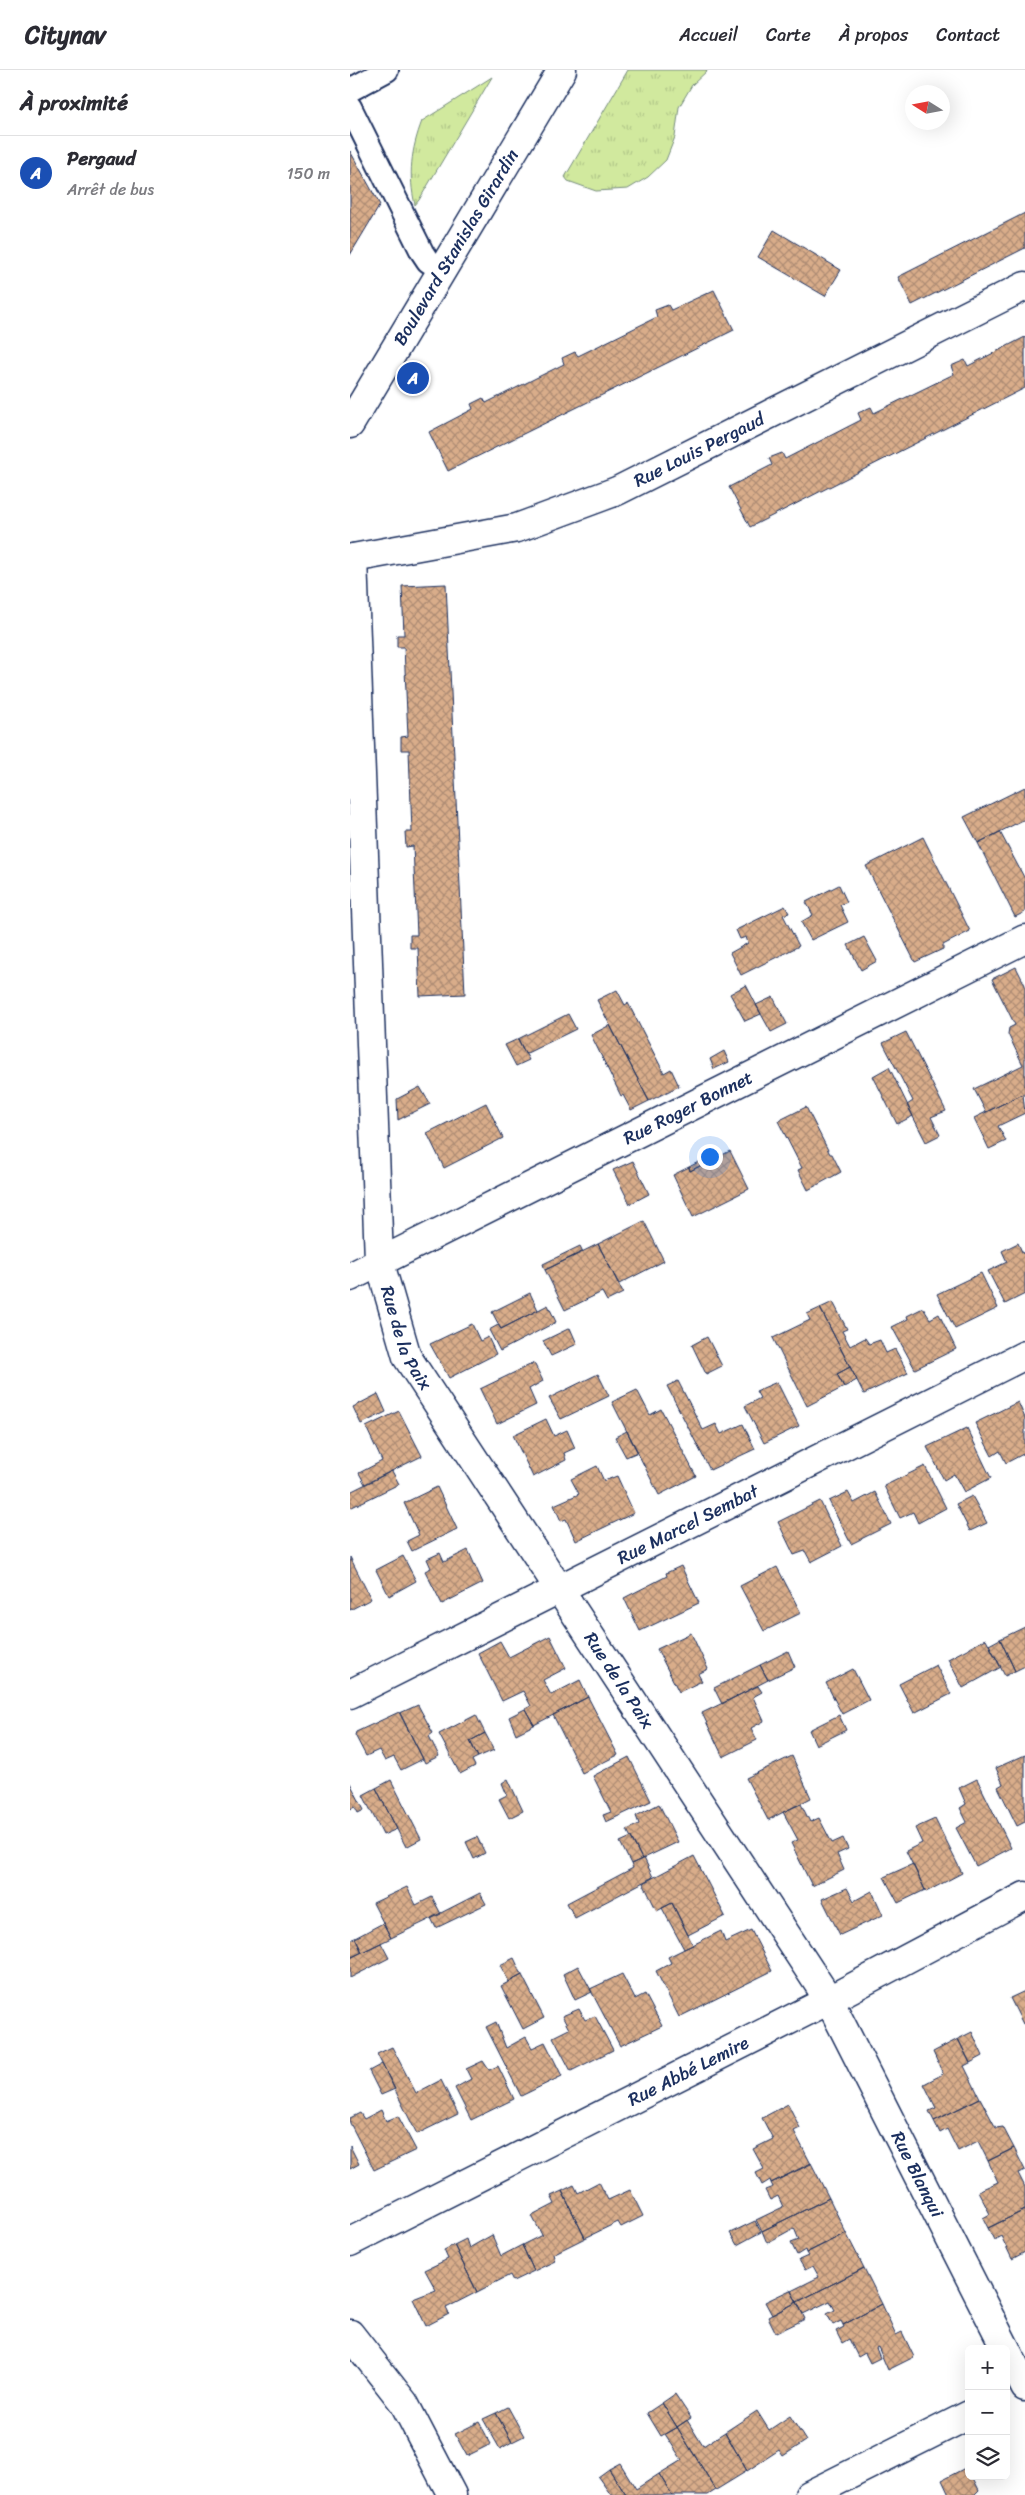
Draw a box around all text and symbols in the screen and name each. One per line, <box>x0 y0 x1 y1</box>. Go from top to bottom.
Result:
text: Citynav <box>25 14 106 56</box>
text: Accueil <box>679 19 738 51</box>
text: Carte <box>766 19 811 51</box>
text: À propos <box>839 19 908 51</box>
text: Contact <box>936 19 1000 51</box>
text: À proximité <box>20 84 128 122</box>
north arrow <box>905 85 950 130</box>
text: Pergaud <box>67 142 135 175</box>
street label: Boulevard Stanislas Girardin <box>384 142 527 352</box>
text: A <box>31 159 41 188</box>
text: 150 m <box>287 159 330 188</box>
text: Arrêt de bus <box>67 175 154 204</box>
pin: A <box>397 359 429 397</box>
street label: Rue Louis Pergaud <box>628 403 771 496</box>
street label: Rue Roger Bonnet <box>618 1062 759 1154</box>
your location <box>697 1144 723 1170</box>
street label: Rue de la Paix <box>371 1282 441 1397</box>
street label: Rue Marcel Sembat <box>611 1475 765 1573</box>
street label: Rue de la Paix <box>575 1625 663 1736</box>
street label: Rue Abbé Lemire <box>622 2027 755 2115</box>
street label: Rue Blanqui <box>882 2125 953 2224</box>
map controls <box>965 2345 1010 2480</box>
button: + <box>965 2345 1010 2390</box>
button: − <box>965 2390 1010 2435</box>
button: layers <box>965 2435 1010 2480</box>

